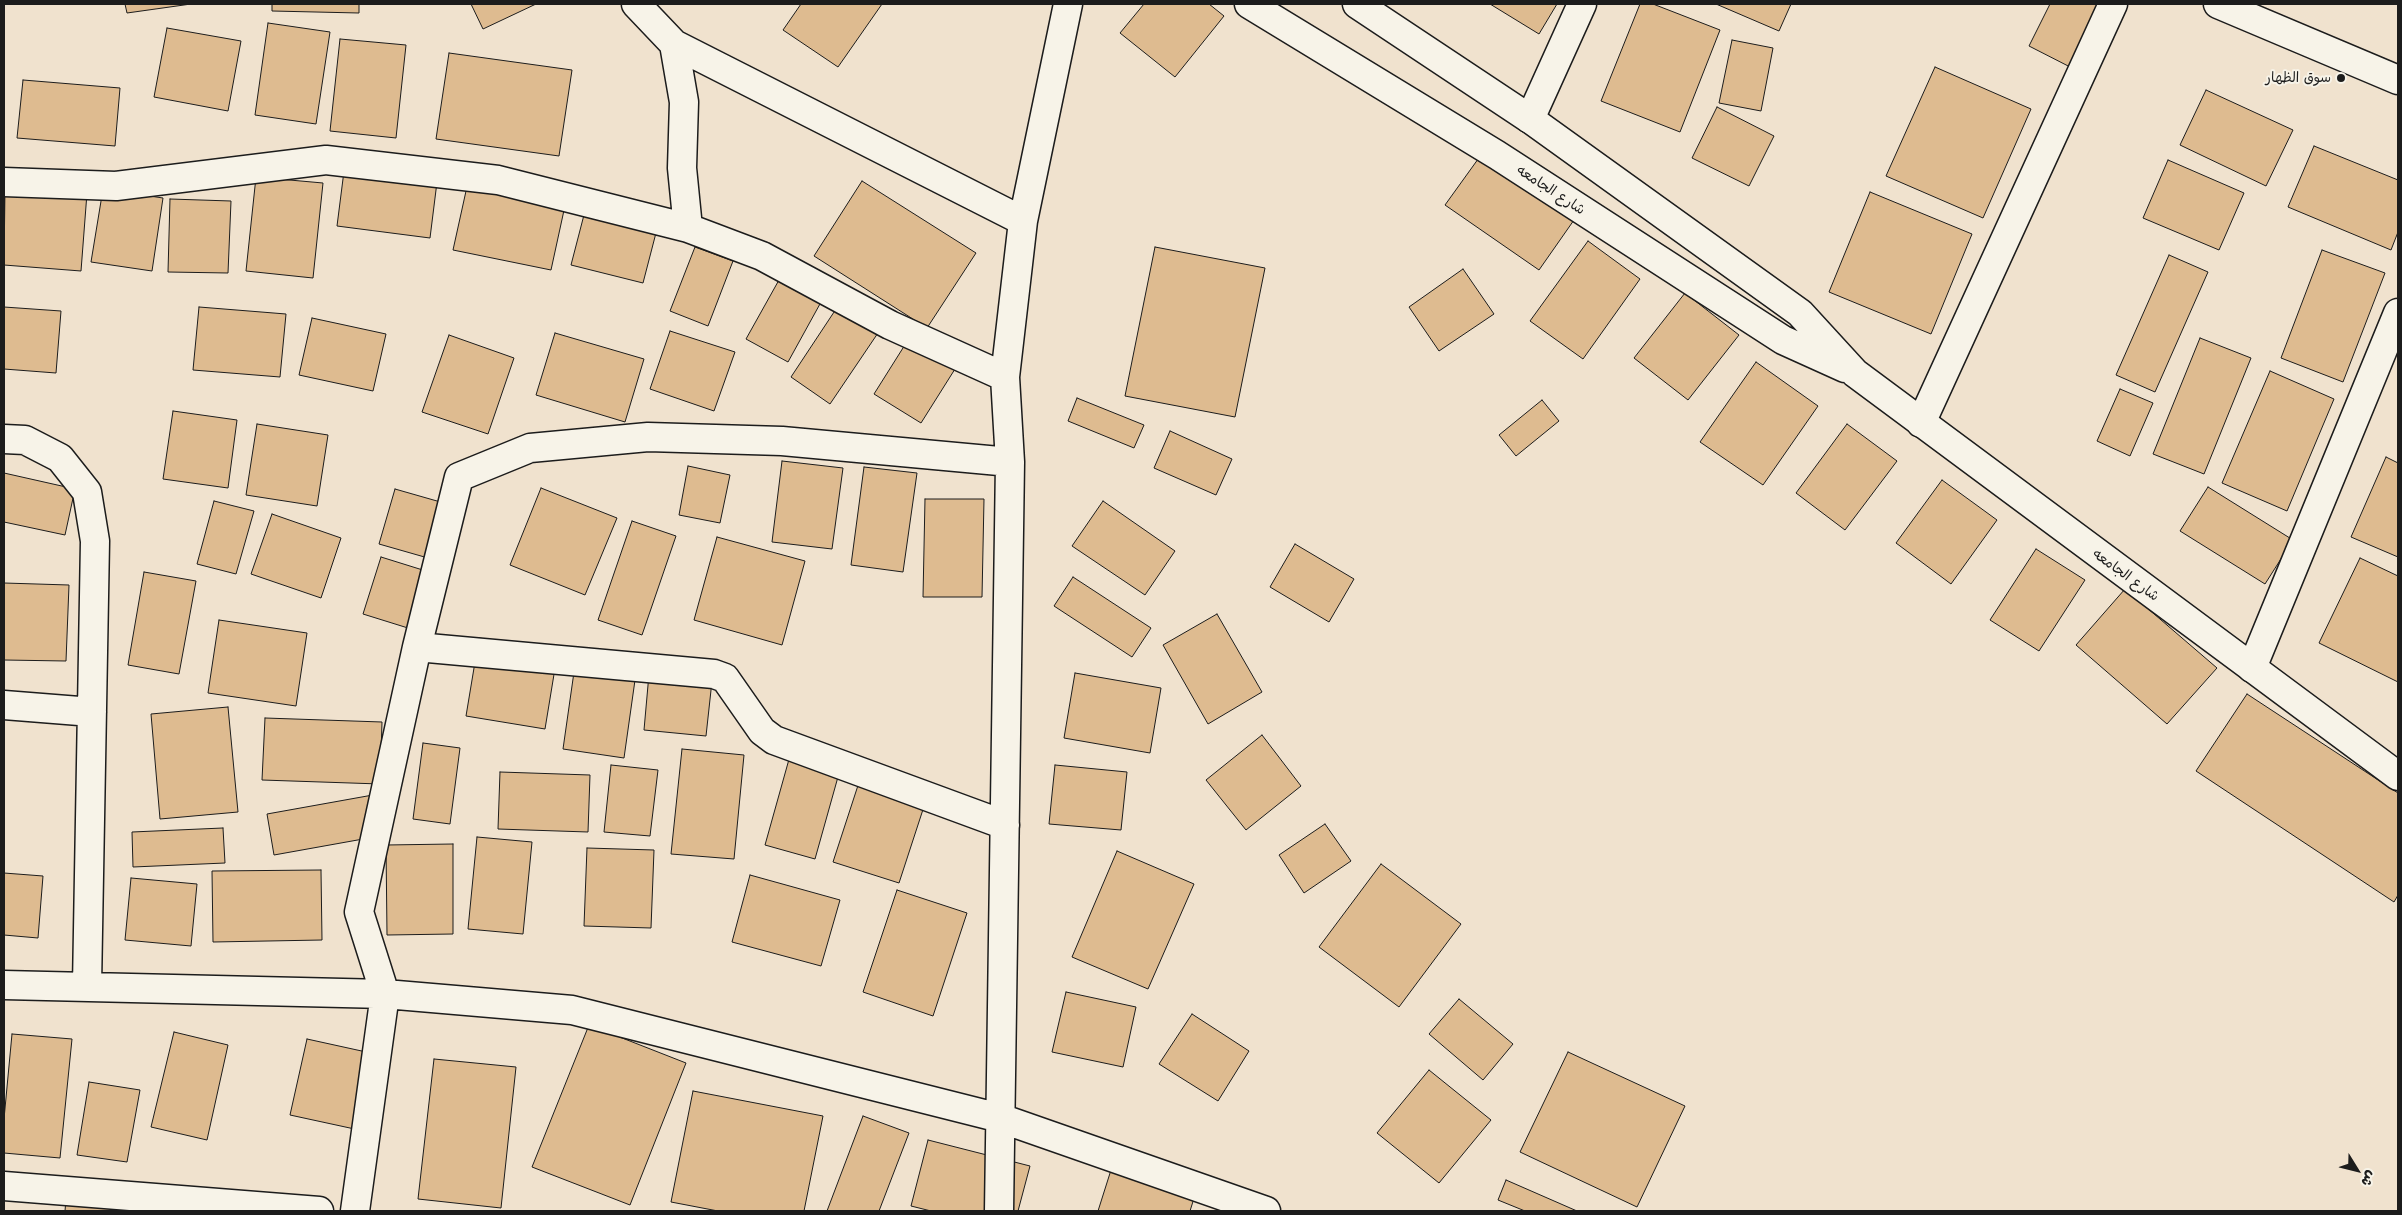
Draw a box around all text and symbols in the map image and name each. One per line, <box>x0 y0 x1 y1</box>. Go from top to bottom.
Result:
place label: سوق الظهار <box>2266 70 2331 86</box>
marker: سوق الظهار <box>2335 72 2347 84</box>
street label: شارع الجامعه <box>1514 162 1588 218</box>
street label: شارع الجامعه <box>2089 545 2163 605</box>
north arrow <box>2332 1145 2382 1195</box>
text: ش <box>2357 1167 2382 1191</box>

